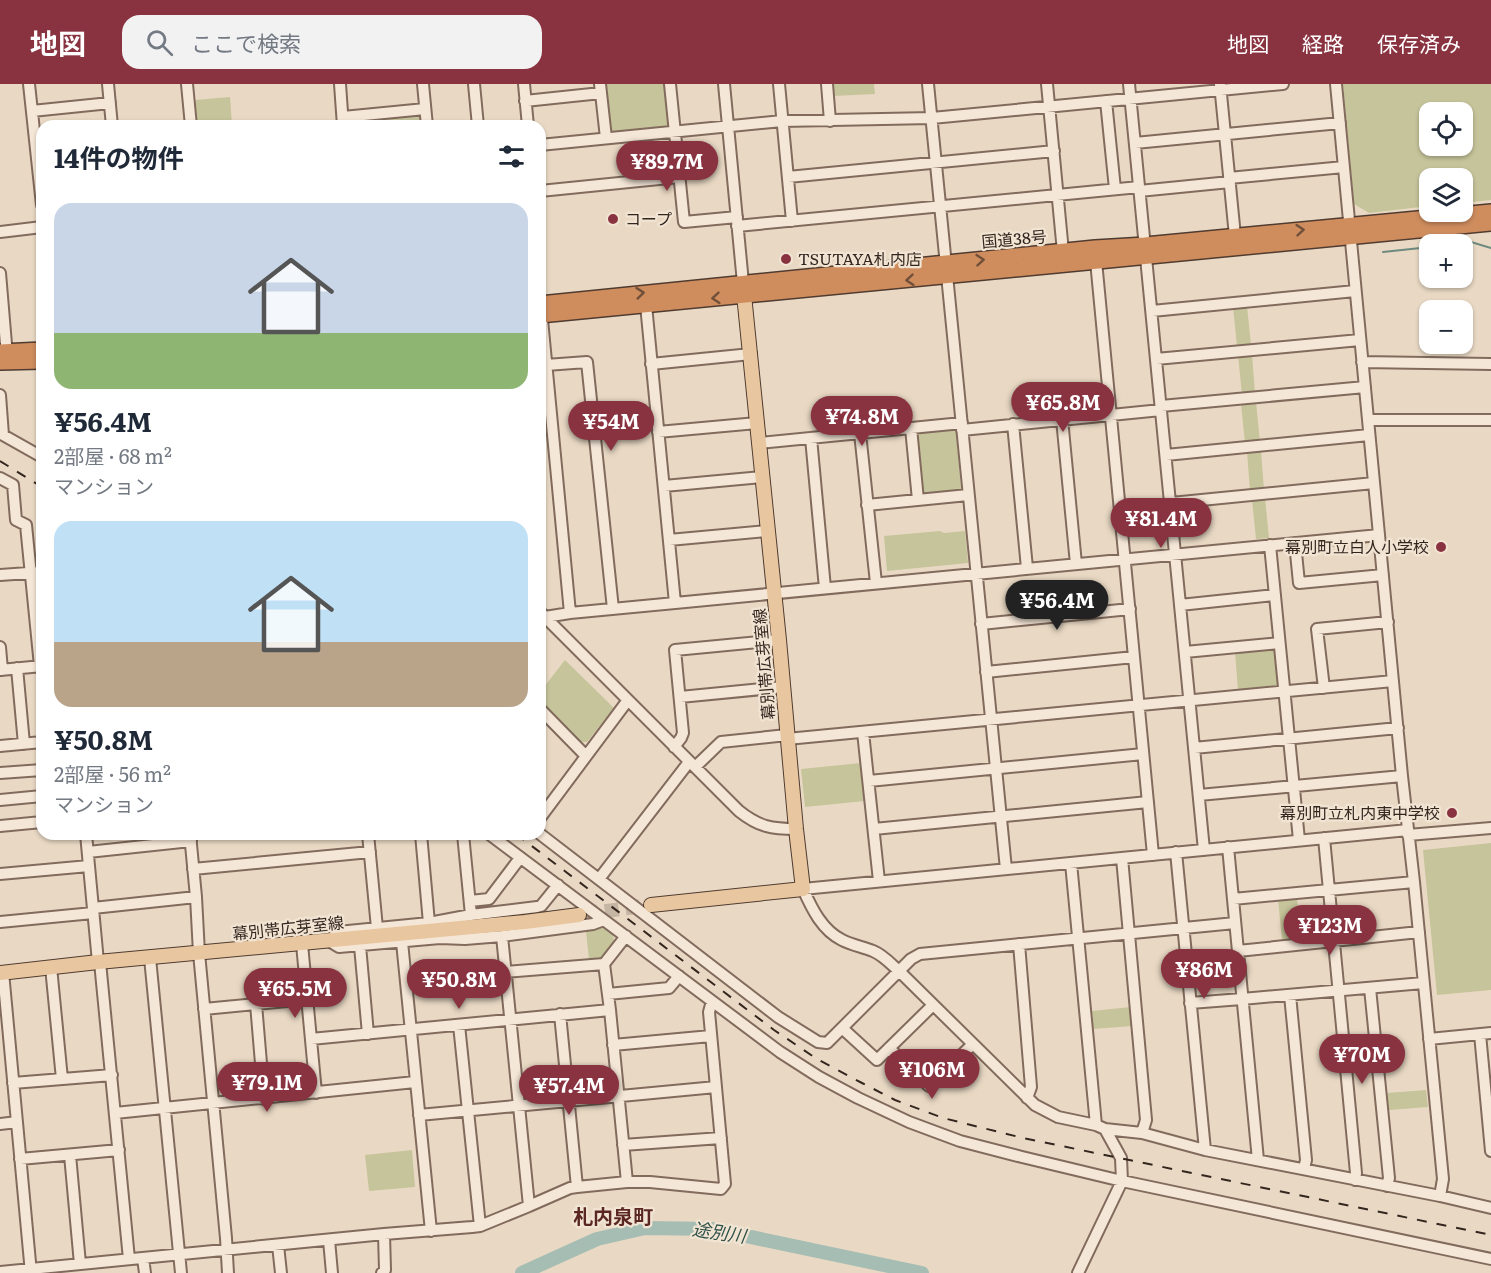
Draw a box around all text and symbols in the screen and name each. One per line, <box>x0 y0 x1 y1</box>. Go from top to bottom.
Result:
search box <box>122 15 542 69</box>
text: 地図 <box>30 21 86 63</box>
icon: search <box>143 26 176 59</box>
text: ここで検索 <box>191 26 301 59</box>
text: 地図 <box>1227 27 1269 58</box>
text: 経路 <box>1302 27 1344 58</box>
text: 保存済み <box>1377 27 1461 58</box>
map controls <box>1419 102 1473 354</box>
button: locate <box>1419 102 1473 156</box>
text: 14件の物件 <box>54 137 183 176</box>
icon: filters <box>495 140 528 173</box>
pin: ¥89.7M <box>618 141 716 192</box>
text: ¥89.7M <box>630 145 704 175</box>
button: layers <box>1419 168 1473 222</box>
place label: コープ <box>625 206 672 230</box>
marker: コープ <box>606 212 620 226</box>
street label: 国道38号 <box>980 223 1048 253</box>
one-way arrow <box>1295 224 1304 237</box>
button: + <box>1419 234 1473 288</box>
icon: home <box>237 242 345 350</box>
place label: TSUTAYA札内店 <box>798 246 922 270</box>
marker: TSUTAYA札内店 <box>779 252 793 266</box>
one-way arrow <box>976 254 985 267</box>
one-way arrow <box>906 273 915 286</box>
one-way arrow <box>635 288 645 300</box>
one-way arrow <box>712 292 721 305</box>
button: − <box>1419 300 1473 354</box>
pin: ¥65.8M <box>1014 382 1112 433</box>
text: ¥65.8M <box>1025 386 1101 416</box>
pin: ¥74.8M <box>813 396 911 447</box>
text: ¥74.8M <box>825 400 899 430</box>
text: ¥56.4M <box>54 401 152 440</box>
pin: ¥54M <box>575 401 647 452</box>
text: ¥54M <box>582 405 640 435</box>
text: 2部屋 · 68 m² <box>54 440 172 470</box>
text: マンション <box>54 470 154 500</box>
pin: ¥81.4M <box>1112 498 1210 549</box>
text: ¥81.4M <box>1125 502 1197 532</box>
place label: 幕別町立白人小学校 <box>1285 534 1429 558</box>
marker: 幕別町立白人小学校 <box>1434 540 1448 554</box>
icon: home <box>237 560 345 668</box>
pin: ¥56.4M <box>1008 580 1106 631</box>
text: ¥56.4M <box>1019 584 1095 614</box>
street label: 幕別帯広芽室線 <box>746 607 780 721</box>
text: ¥50.8M <box>54 719 153 758</box>
text: 2部屋 · 56 m² <box>54 758 171 788</box>
text: マンション <box>54 788 154 818</box>
place label: 幕別町立札内東中学校 <box>1280 800 1440 824</box>
marker: 幕別町立札内東中学校 <box>1445 806 1459 820</box>
pin: ¥123M <box>1288 905 1372 956</box>
street label: 幕別帯広芽室線 <box>231 909 345 945</box>
text: ¥123M <box>1298 909 1362 939</box>
pin: ¥86M <box>1168 949 1240 1000</box>
text: ¥86M <box>1175 953 1233 983</box>
pin: ¥50.8M <box>410 959 508 1010</box>
text: ¥50.8M <box>421 963 497 993</box>
pin: ¥65.5M <box>246 968 344 1019</box>
text: ¥65.5M <box>258 972 332 1002</box>
pin: ¥70M <box>1326 1034 1398 1085</box>
text: ¥70M <box>1333 1038 1391 1068</box>
pin: ¥106M <box>890 1049 974 1100</box>
text: ¥106M <box>899 1053 965 1083</box>
pin: ¥79.1M <box>218 1062 316 1113</box>
pin: ¥57.4M <box>520 1065 618 1116</box>
text: ¥79.1M <box>231 1066 303 1096</box>
text: ¥57.4M <box>533 1069 605 1099</box>
district label: 札内泉町 <box>573 1200 653 1230</box>
water label: 途別川 <box>691 1214 750 1249</box>

